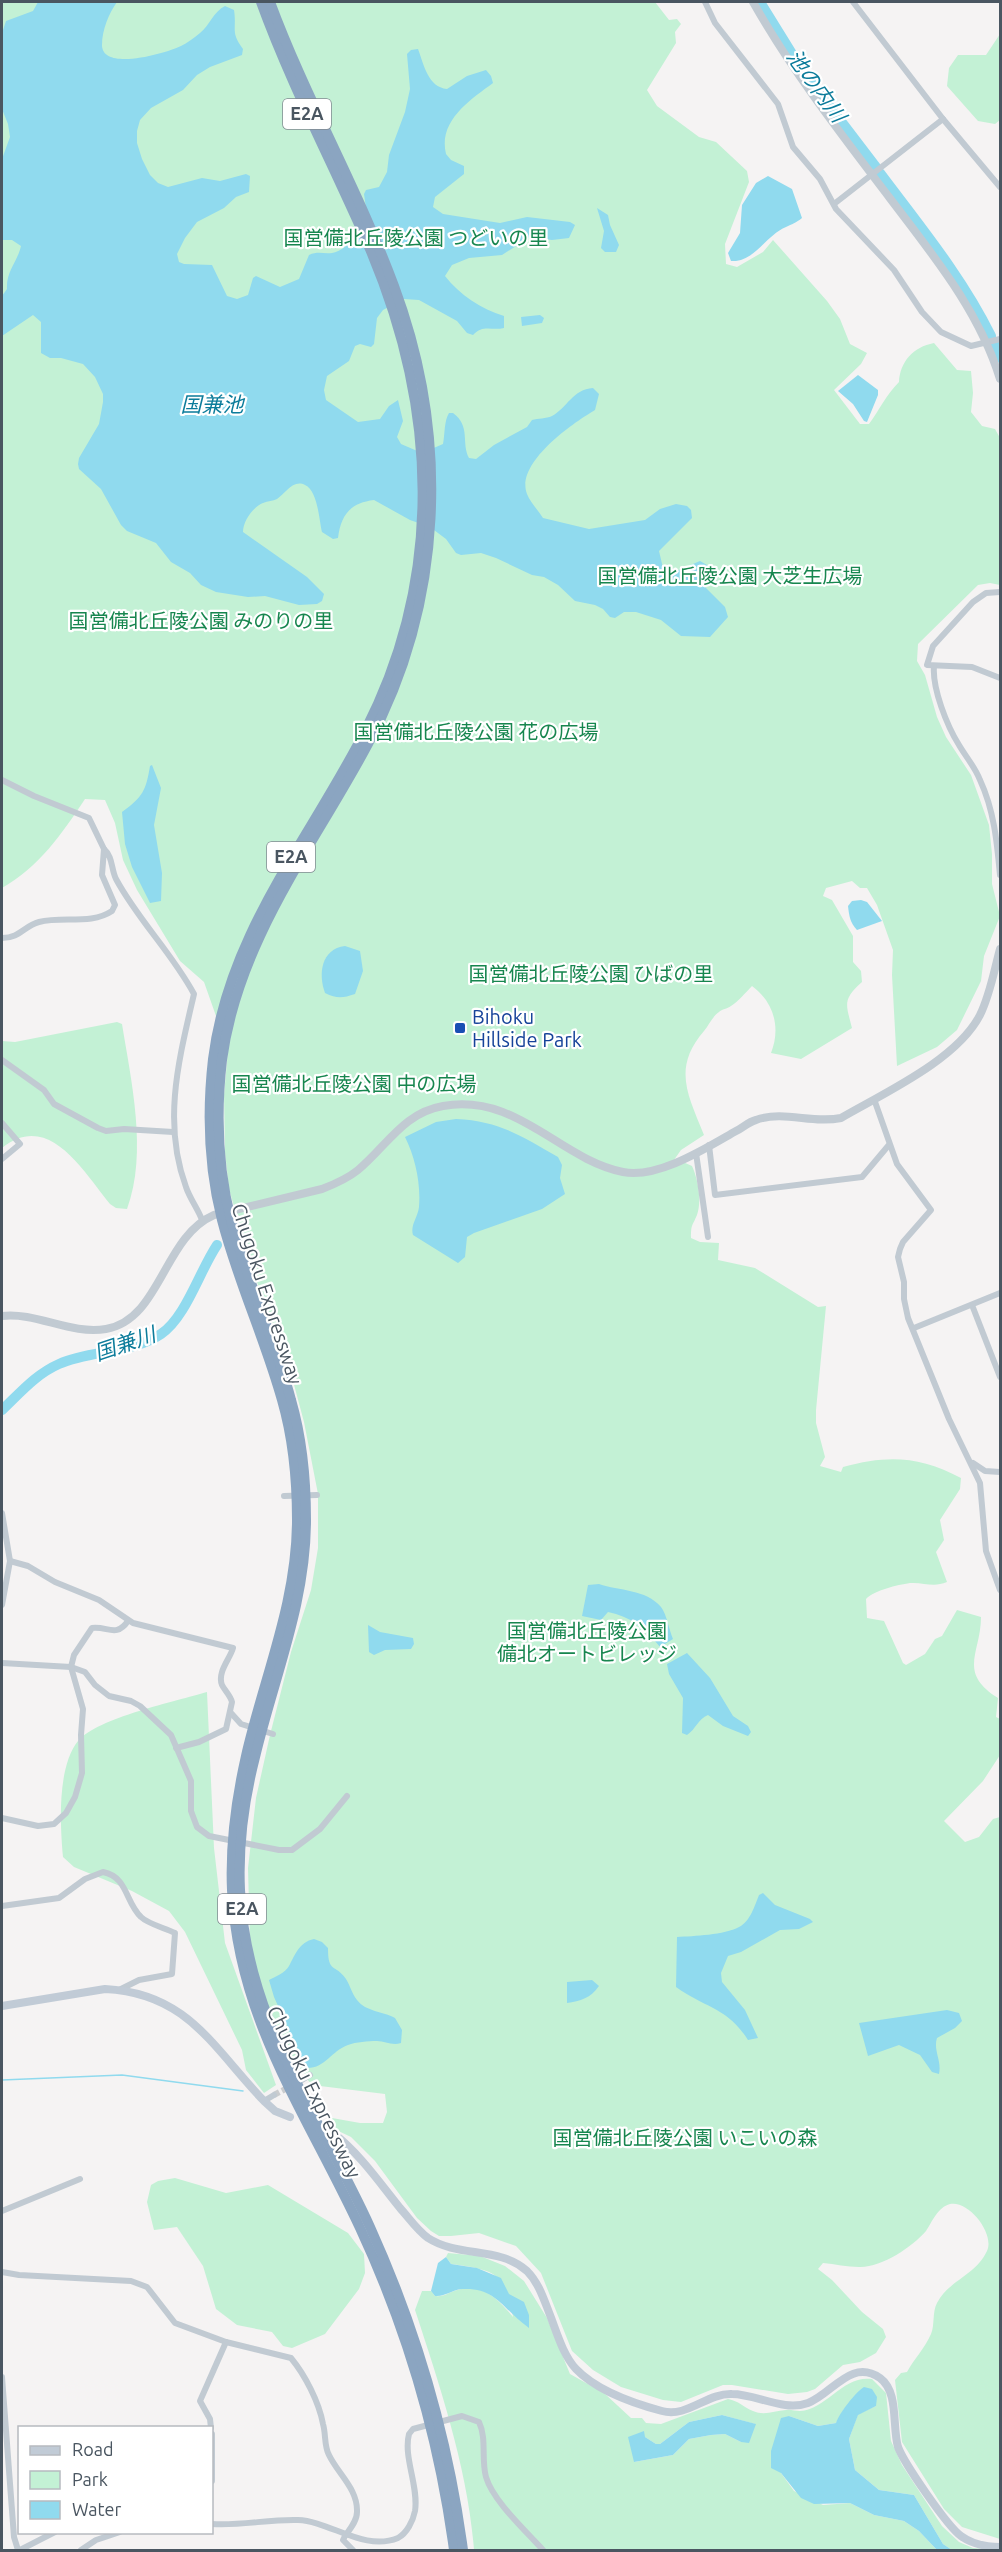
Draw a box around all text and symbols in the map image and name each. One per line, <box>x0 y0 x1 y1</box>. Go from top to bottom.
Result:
water label: 池の内川 <box>782 44 852 128</box>
road number: E2A <box>283 99 331 129</box>
park label: 国営備北丘陵公園 つどいの里 <box>284 226 548 249</box>
water label: 国兼池 <box>181 392 245 416</box>
park label: 国営備北丘陵公園 大芝生広場 <box>598 564 862 587</box>
park label: 国営備北丘陵公園 みのりの里 <box>69 609 333 632</box>
park label: 国営備北丘陵公園 花の広場 <box>354 720 598 743</box>
road number: E2A <box>267 842 315 872</box>
park label: 国営備北丘陵公園 ひばの里 <box>469 962 713 985</box>
place label: Bihoku Hillside Park <box>472 1005 582 1051</box>
marker: Bihoku Hillside Park <box>453 1021 467 1035</box>
park label: 国営備北丘陵公園 中の広場 <box>232 1072 476 1095</box>
street label: Chugoku Expressway <box>227 1200 308 1388</box>
water label: 国兼川 <box>91 1321 160 1365</box>
park label: 国営備北丘陵公園 備北オートビレッジ <box>497 1619 677 1665</box>
road number: E2A <box>218 1894 266 1924</box>
street label: Chugoku Expressway <box>263 2002 366 2182</box>
park label: 国営備北丘陵公園 いこいの森 <box>553 2126 817 2149</box>
legend <box>18 2426 213 2534</box>
text: Road <box>72 2439 114 2459</box>
text: Park <box>72 2469 108 2489</box>
text: Water <box>72 2499 122 2519</box>

